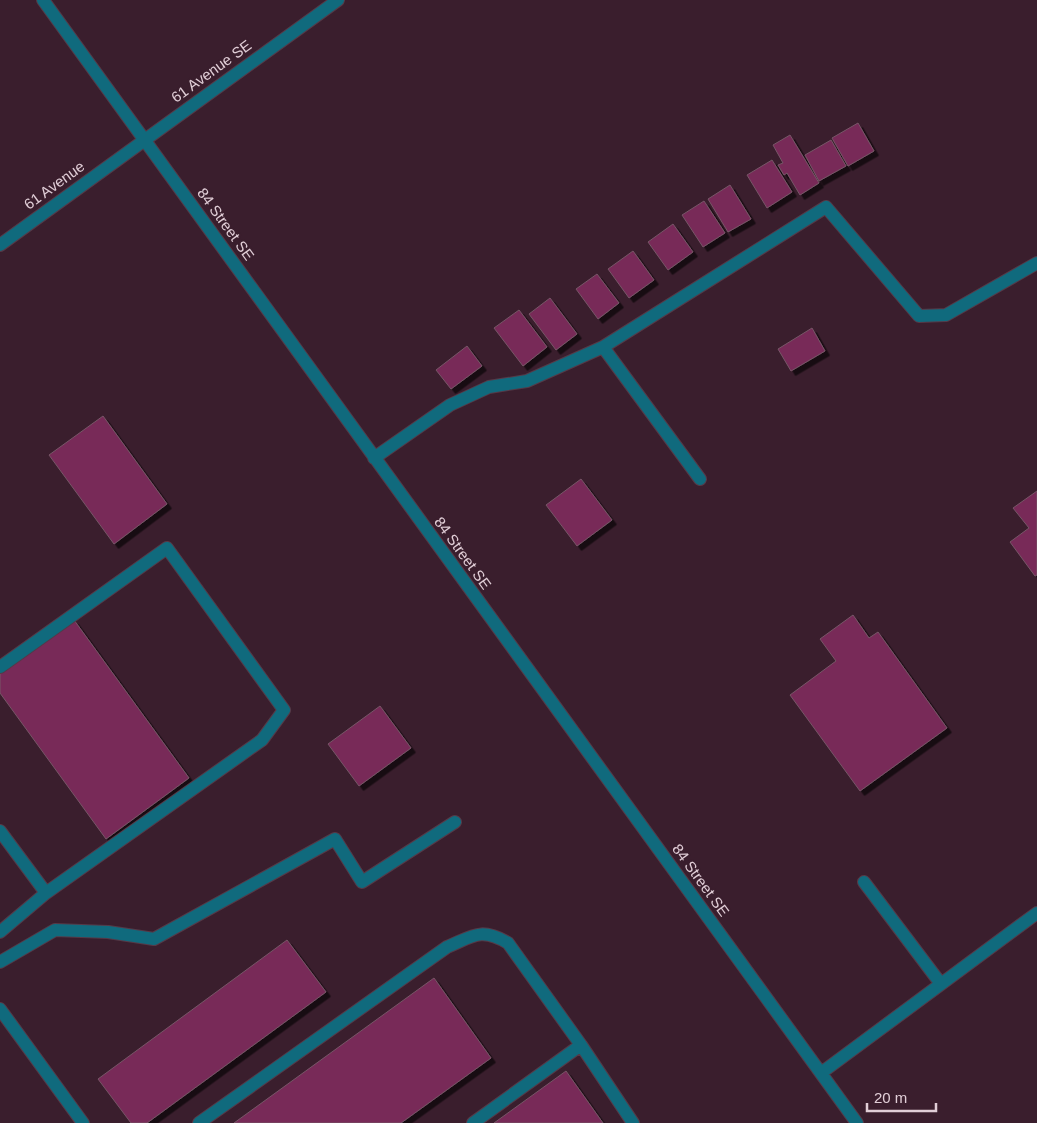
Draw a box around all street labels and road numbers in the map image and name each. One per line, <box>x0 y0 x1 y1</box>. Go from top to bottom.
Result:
street label: 61 Avenue SE <box>168 36 254 106</box>
street label: 61 Avenue <box>20 157 88 213</box>
street label: 84 Street SE <box>194 185 258 263</box>
street label: 84 Street SE <box>431 514 495 592</box>
street label: 84 Street SE <box>669 841 733 919</box>

